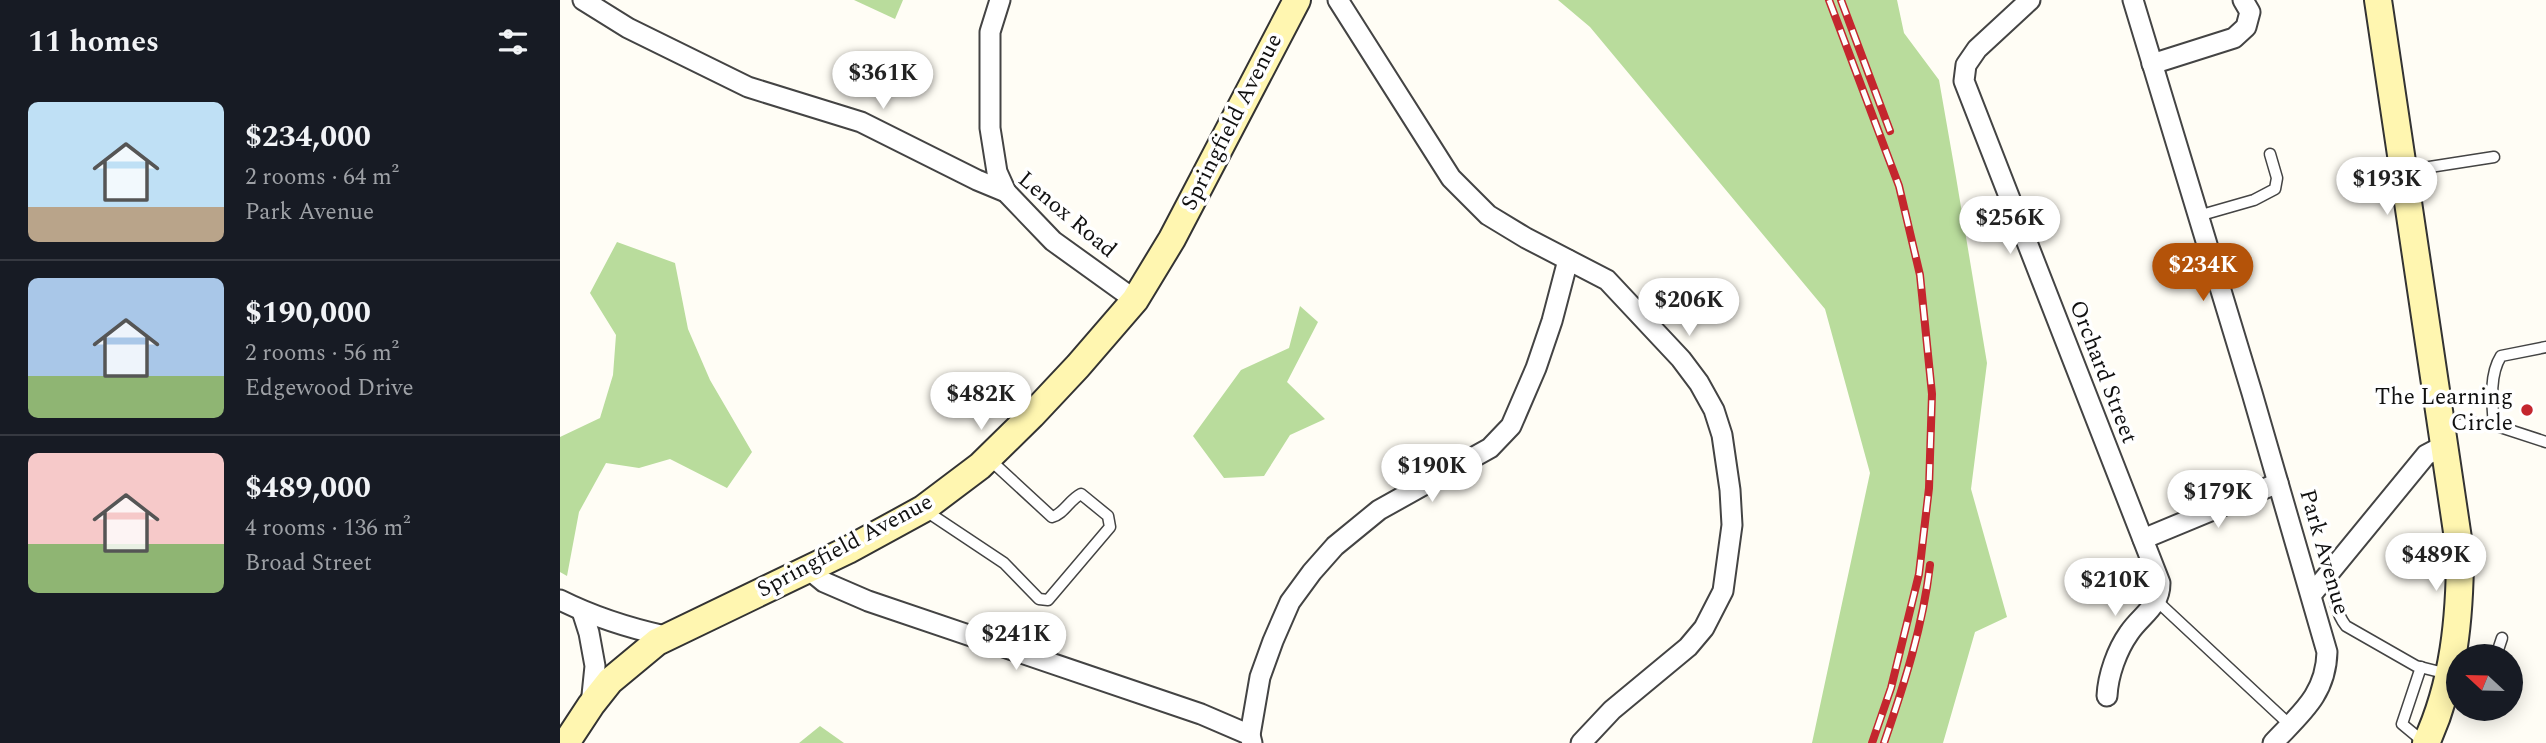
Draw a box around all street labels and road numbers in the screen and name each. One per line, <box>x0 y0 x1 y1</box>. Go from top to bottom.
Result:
street label: Springfield Avenue <box>1172 27 1292 217</box>
street label: Lenox Road <box>1010 163 1124 267</box>
street label: Orchard Street <box>2060 295 2146 449</box>
street label: Springfield Avenue <box>751 485 939 607</box>
street label: Park Avenue <box>2289 485 2359 619</box>

